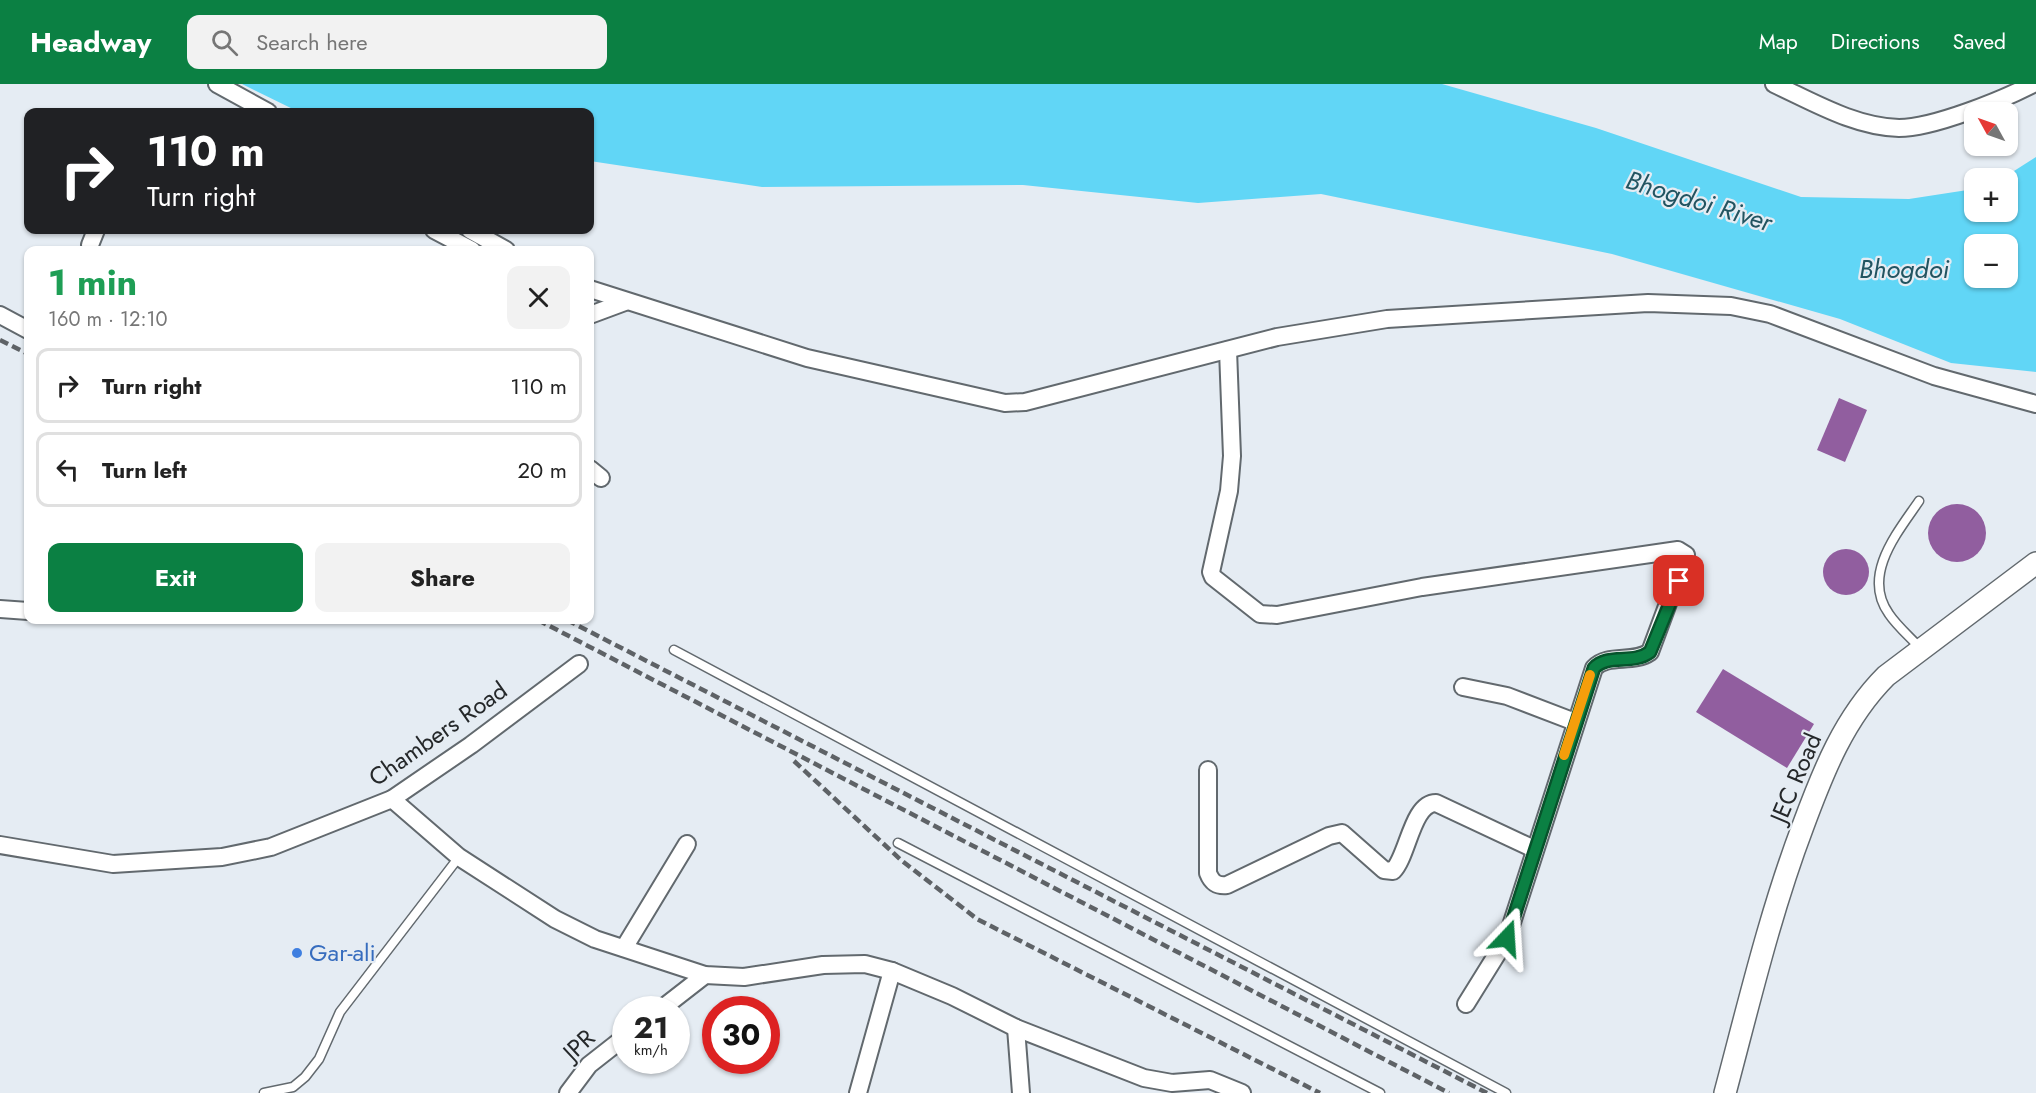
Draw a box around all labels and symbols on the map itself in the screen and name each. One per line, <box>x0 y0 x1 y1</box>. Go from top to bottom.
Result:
north arrow <box>1964 102 2018 156</box>
water label: Bhogdoi River <box>1621 161 1778 242</box>
water label: Bhogdoi <box>1859 250 1950 288</box>
pin <box>1653 555 1704 606</box>
street label: Chambers Road <box>361 673 514 794</box>
street label: JEC Road <box>1760 728 1830 831</box>
position arrow <box>1475 906 1539 970</box>
place label: Gar-ali <box>309 935 376 970</box>
marker: Gar-ali <box>290 946 304 960</box>
speed limit sign: 30 <box>702 996 780 1074</box>
street label: JPR <box>553 1020 603 1071</box>

